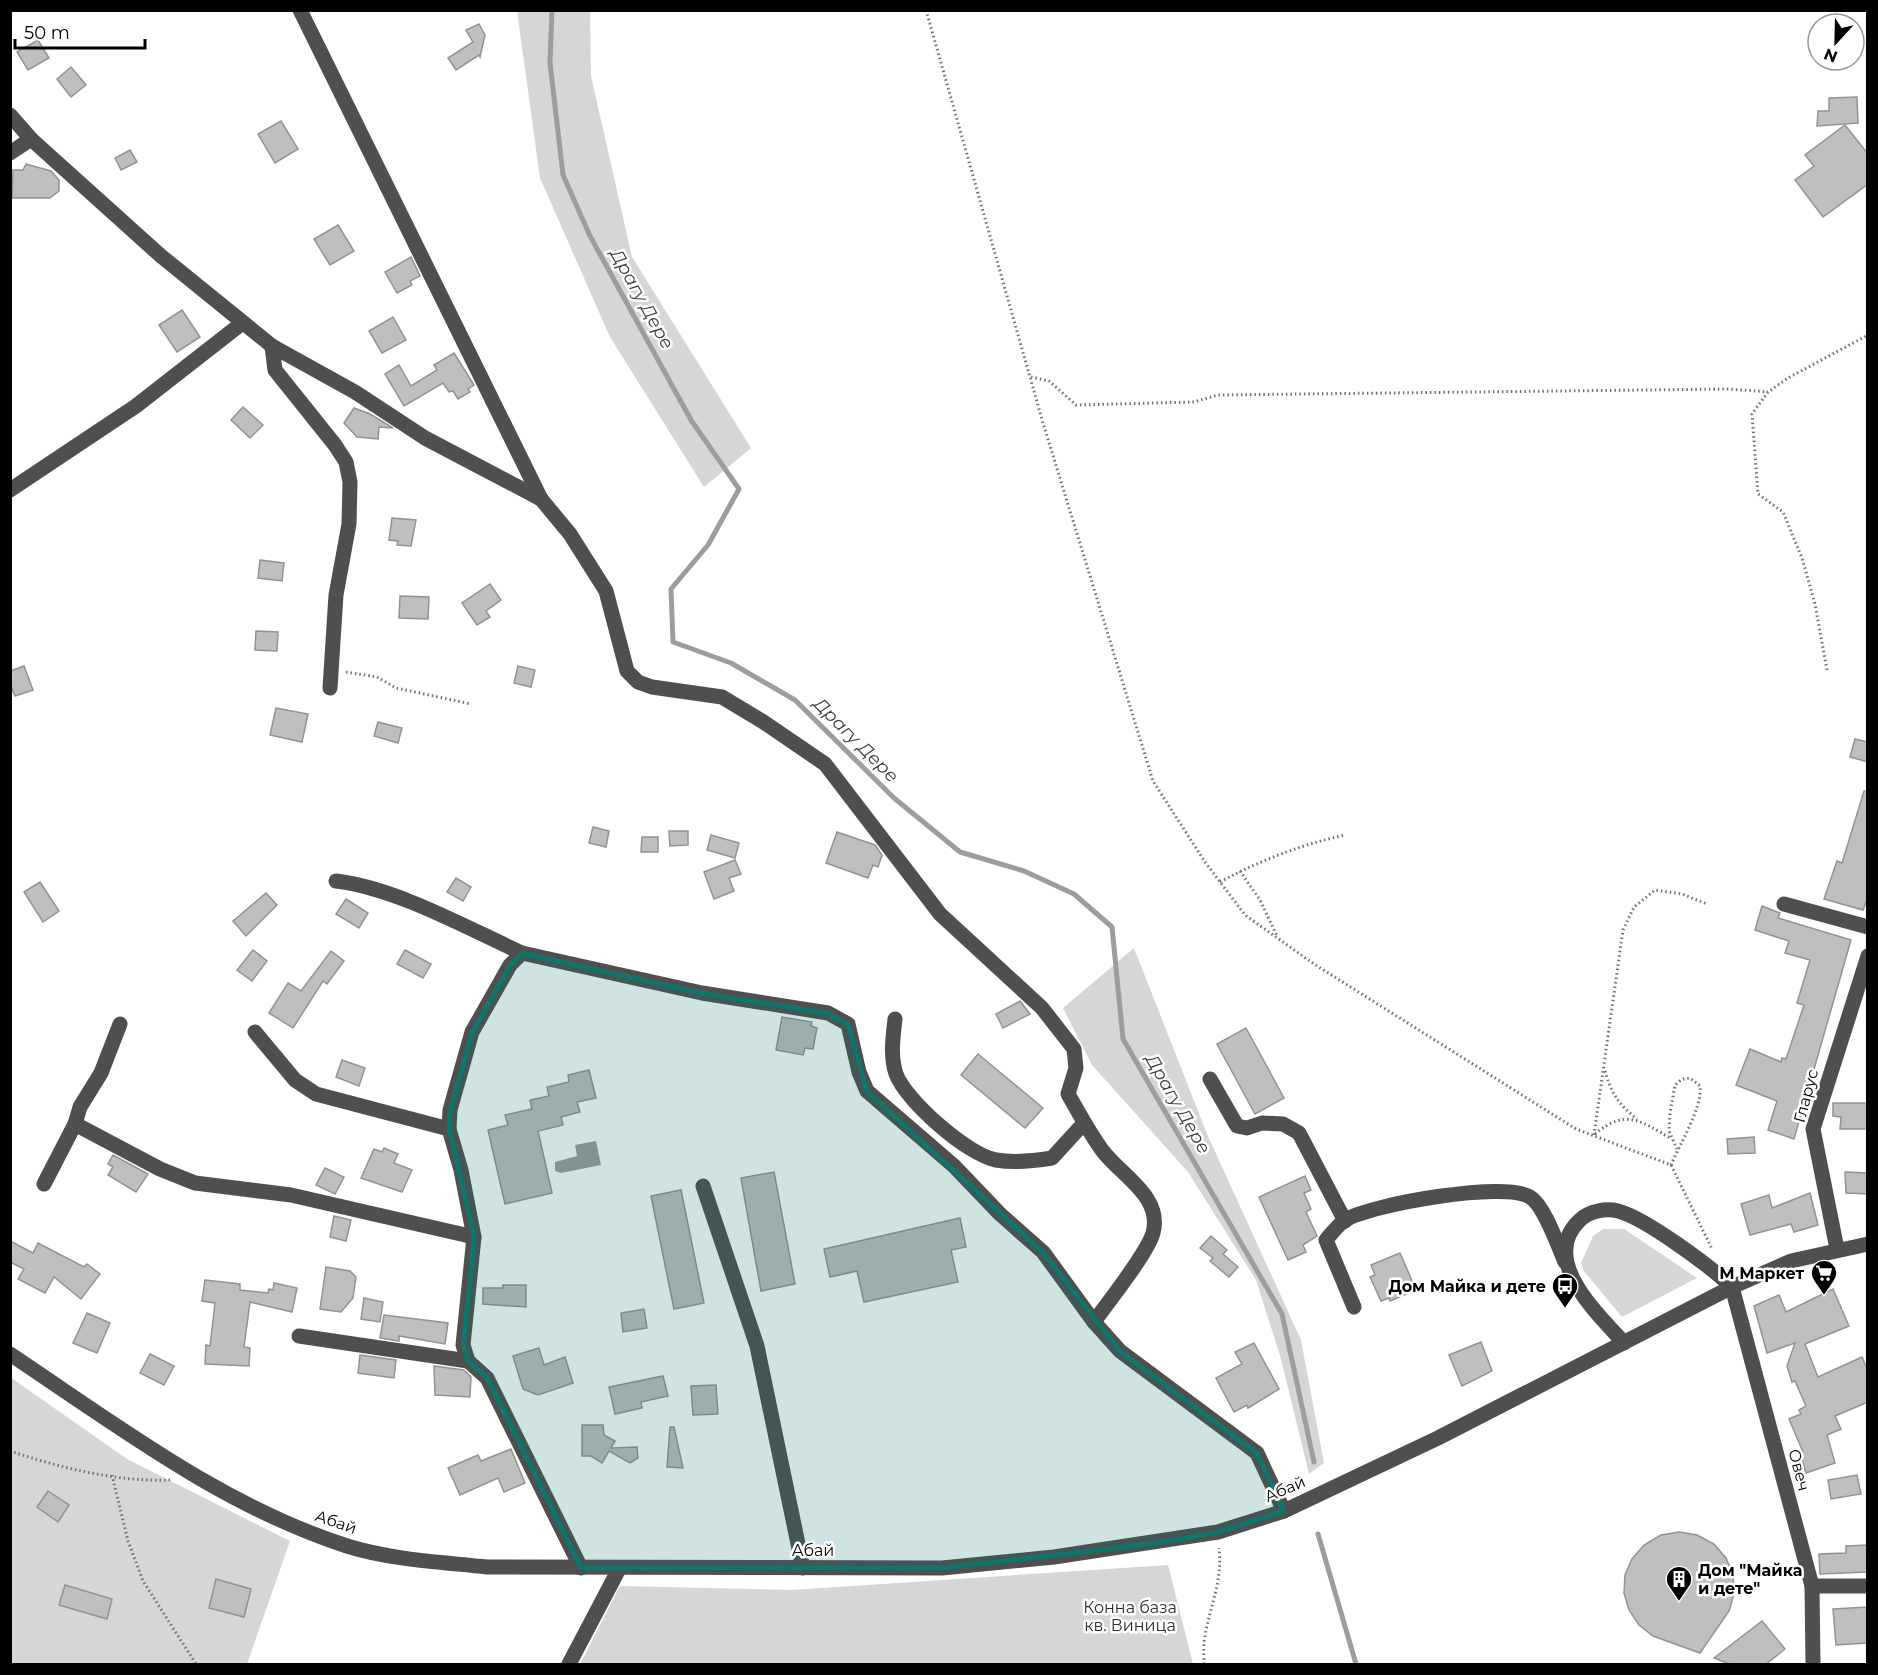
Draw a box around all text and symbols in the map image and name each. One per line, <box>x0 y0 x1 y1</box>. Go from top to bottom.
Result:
scale bar <box>15 12 146 50</box>
north arrow <box>1806 12 1866 72</box>
text: 50 m <box>24 22 70 44</box>
text: N <box>1821 44 1840 67</box>
water label: Драгу Дере <box>604 243 679 353</box>
water label: Драгу Дере <box>807 691 903 787</box>
water label: Драгу Дере <box>1140 1049 1215 1158</box>
street label: Гларус <box>1790 1067 1822 1125</box>
supermarket icon: М Маркет <box>1809 1258 1839 1296</box>
place label: М Маркет <box>1719 1264 1804 1283</box>
bus stop icon: Дом Майка и дете <box>1550 1271 1580 1309</box>
place label: Дом Майка и дете <box>1388 1277 1546 1296</box>
street label: Овеч <box>1784 1447 1814 1493</box>
street label: Абай <box>1262 1472 1308 1506</box>
street label: Абай <box>313 1506 359 1538</box>
street label: Абай <box>792 1541 834 1560</box>
place label: Дом "Майка и дете" <box>1698 1561 1802 1598</box>
building icon: Дом "Майка и дете" <box>1664 1564 1694 1602</box>
park label: Конна база кв. Виница <box>1083 1598 1177 1635</box>

